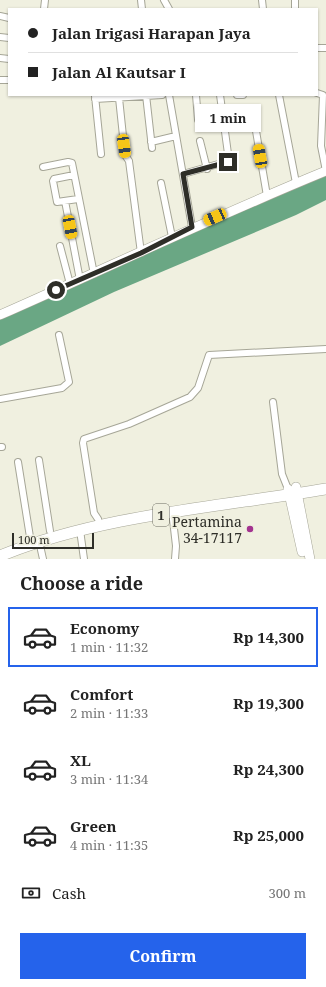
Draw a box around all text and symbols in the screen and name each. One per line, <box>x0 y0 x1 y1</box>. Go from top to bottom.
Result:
text: Jalan Irigasi Harapan Jaya <box>52 23 251 43</box>
text: Jalan Al Kautsar I <box>52 62 186 82</box>
callout: 1 min <box>195 104 261 132</box>
text: 1 min <box>210 109 246 127</box>
car <box>116 133 132 159</box>
car <box>252 143 268 169</box>
route end <box>219 153 237 171</box>
car <box>202 207 228 227</box>
car <box>62 214 78 240</box>
route start <box>47 281 65 299</box>
road number: 1 <box>153 504 169 526</box>
place label: Pertamina 34-17117 <box>172 512 242 547</box>
marker: Pertamina 34-17117 <box>245 524 255 534</box>
scale bar <box>12 531 94 550</box>
text: 100 m <box>18 532 50 547</box>
text: Choose a ride <box>20 571 143 595</box>
text: Economy <box>70 618 139 638</box>
icon: car <box>22 619 58 655</box>
text: Rp 14,300 <box>233 627 304 647</box>
text: 1 min · 11:32 <box>70 638 148 656</box>
text: Comfort <box>70 684 133 704</box>
icon: car <box>22 685 58 721</box>
text: Rp 19,300 <box>233 693 304 713</box>
text: 2 min · 11:33 <box>70 704 148 722</box>
text: XL <box>70 750 91 770</box>
icon: car <box>22 751 58 787</box>
text: Rp 24,300 <box>233 759 304 779</box>
text: 3 min · 11:34 <box>70 770 148 788</box>
text: Green <box>70 816 117 836</box>
icon: car <box>22 817 58 853</box>
text: Rp 25,000 <box>233 825 304 845</box>
text: 4 min · 11:35 <box>70 836 148 854</box>
icon: cash <box>20 882 42 904</box>
text: Cash <box>52 883 86 903</box>
text: 300 m <box>269 884 306 902</box>
button: Confirm <box>20 933 306 979</box>

